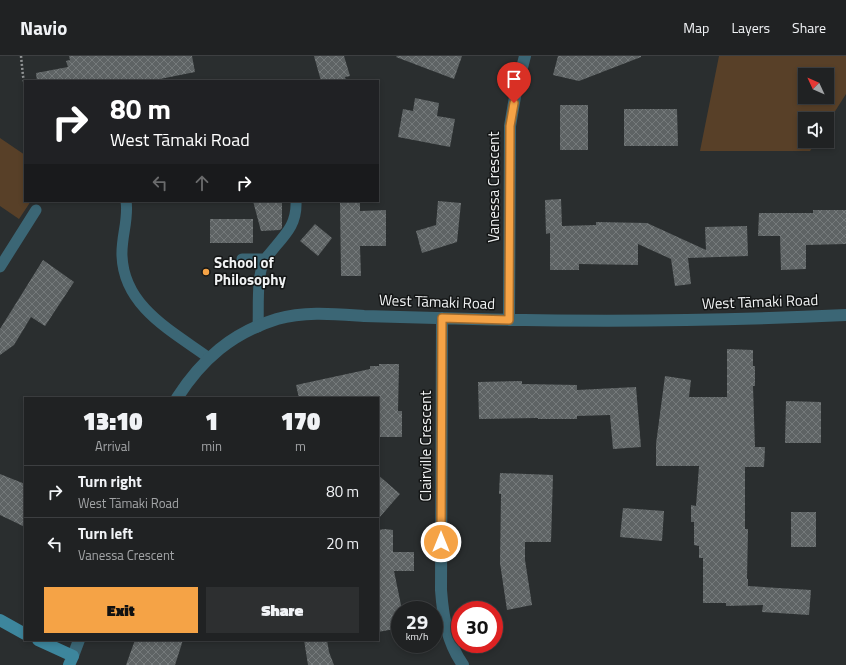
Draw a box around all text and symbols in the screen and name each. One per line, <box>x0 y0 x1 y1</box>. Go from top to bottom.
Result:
text: Navio <box>20 13 67 42</box>
text: Map <box>683 17 709 38</box>
text: Layers <box>731 17 770 38</box>
text: Share <box>792 17 826 38</box>
pin <box>497 62 531 103</box>
icon: arrive <box>503 68 525 90</box>
north arrow <box>798 68 834 104</box>
map controls <box>798 68 834 148</box>
text: 80 m <box>110 87 171 130</box>
icon: right <box>44 96 96 148</box>
button: sound <box>798 112 834 148</box>
text: West Tāmaki Road <box>110 126 250 153</box>
street label: Vanessa Crescent <box>482 131 505 243</box>
icon: left <box>149 172 171 194</box>
icon: ahead <box>191 172 213 194</box>
icon: right <box>233 172 255 194</box>
place label: School of Philosophy <box>214 251 286 291</box>
marker: School of Philosophy <box>201 267 211 277</box>
street label: West Tāmaki Road <box>378 288 496 315</box>
street label: West Tāmaki Road <box>701 288 819 315</box>
street label: Clairville Crescent <box>414 390 437 501</box>
text: 13:10 <box>83 403 142 439</box>
text: 1 <box>205 403 218 439</box>
text: 170 <box>281 403 320 439</box>
text: Arrival <box>95 436 130 456</box>
text: min <box>201 436 222 456</box>
text: m <box>295 436 306 456</box>
text: Turn right <box>78 470 142 493</box>
text: 80 m <box>326 480 359 503</box>
icon: right <box>44 481 66 503</box>
text: West Tāmaki Road <box>78 493 179 513</box>
position arrow <box>420 521 462 563</box>
text: Turn left <box>78 522 133 545</box>
text: 20 m <box>326 532 359 555</box>
icon: left <box>44 533 66 555</box>
text: Vanessa Crescent <box>78 545 174 565</box>
button: Exit <box>44 587 198 633</box>
button: Share <box>206 587 359 633</box>
speed limit sign: 30 <box>451 601 503 653</box>
text: 29 <box>406 606 428 637</box>
text: km/h <box>406 629 428 644</box>

